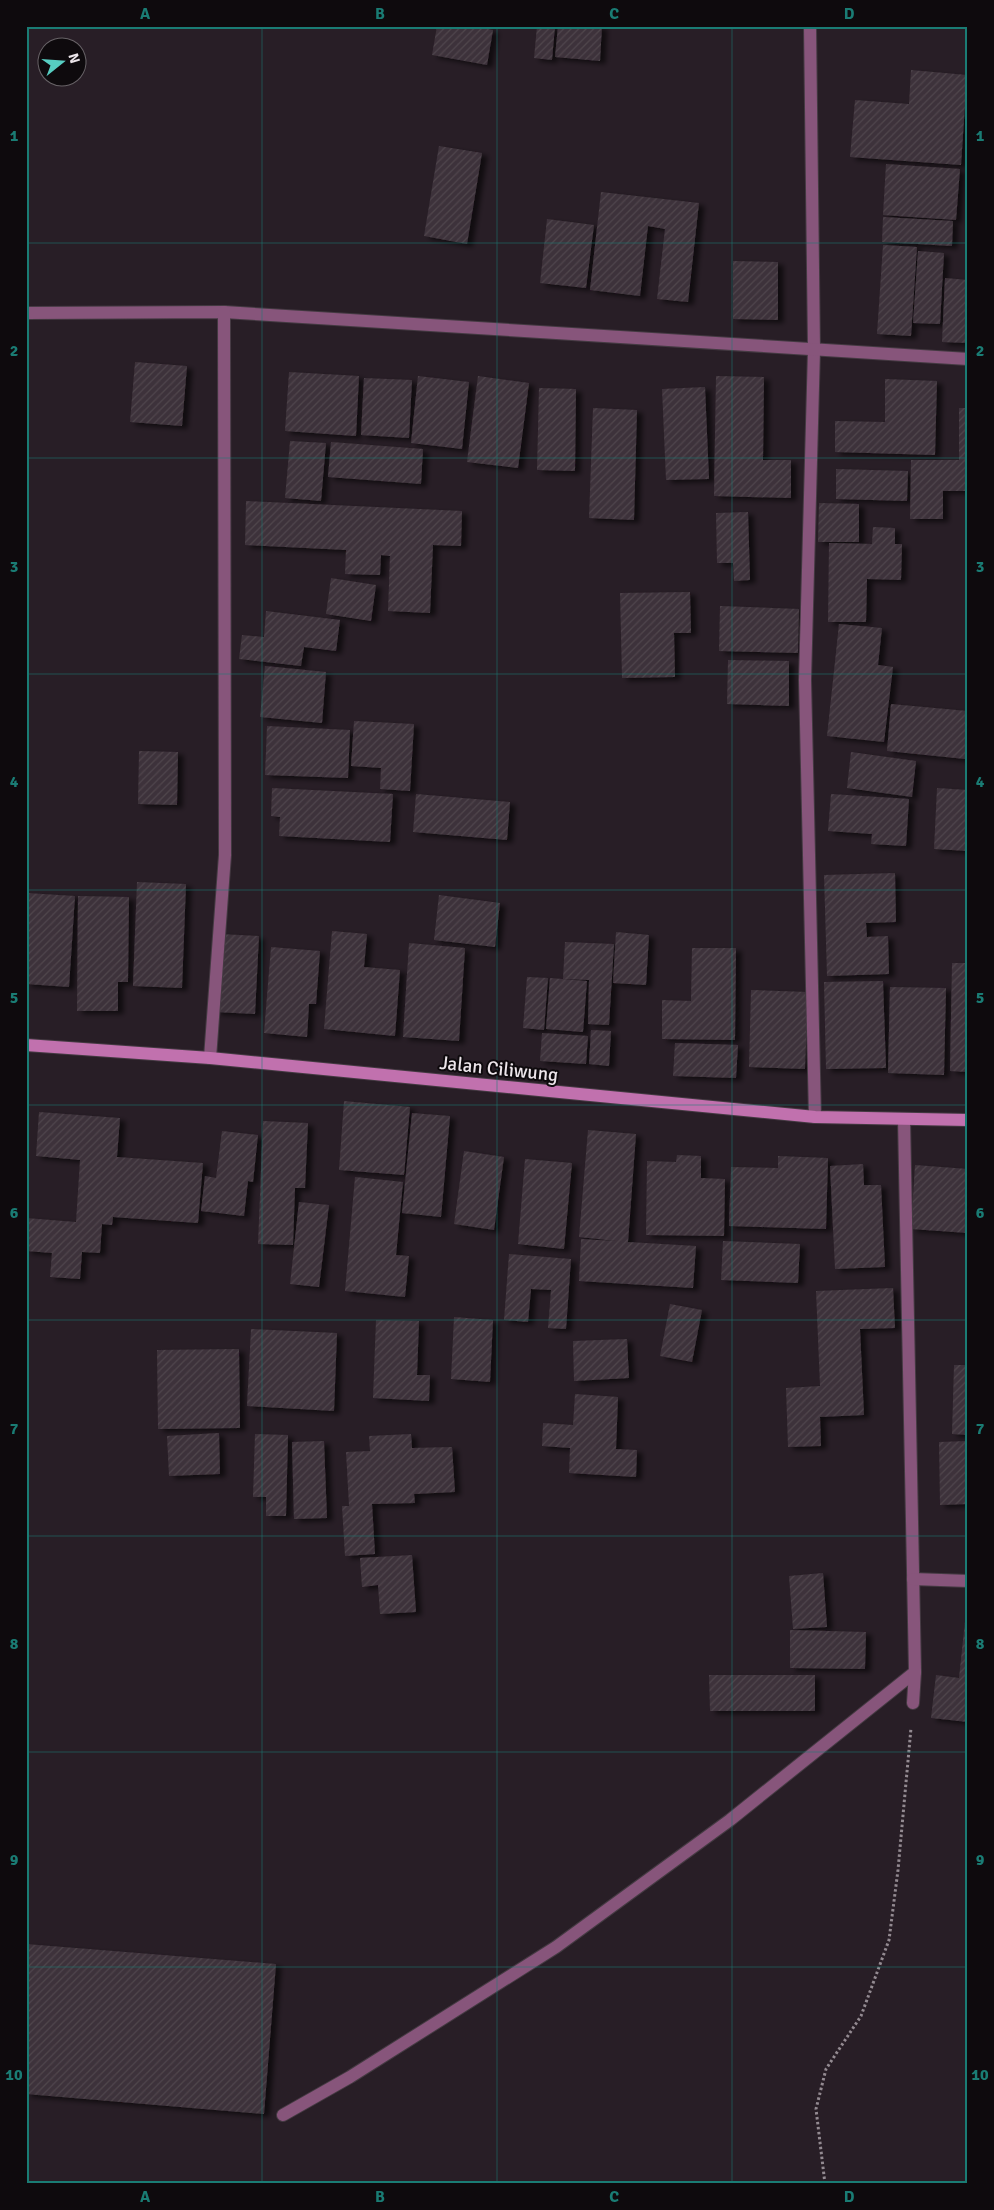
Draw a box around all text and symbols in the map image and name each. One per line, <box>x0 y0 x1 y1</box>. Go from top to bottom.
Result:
text: A <box>140 4 151 24</box>
text: B <box>375 4 385 24</box>
text: C <box>609 4 619 24</box>
text: D <box>844 4 855 24</box>
north arrow <box>38 38 88 88</box>
text: N <box>64 51 84 65</box>
text: 1 <box>10 126 19 146</box>
text: 1 <box>976 126 985 146</box>
text: 2 <box>10 341 18 361</box>
text: 2 <box>976 341 984 361</box>
text: 3 <box>10 557 18 577</box>
text: 3 <box>976 557 984 577</box>
text: 4 <box>10 772 19 792</box>
text: 4 <box>976 772 985 792</box>
text: 5 <box>10 988 18 1008</box>
text: 5 <box>976 988 984 1008</box>
street label: Jalan Ciliwung <box>438 1051 559 1087</box>
text: 6 <box>10 1203 19 1223</box>
text: 6 <box>976 1203 985 1223</box>
text: 7 <box>10 1419 19 1439</box>
text: 7 <box>976 1419 985 1439</box>
text: 8 <box>10 1634 19 1654</box>
text: 8 <box>976 1634 985 1654</box>
text: 9 <box>10 1850 19 1870</box>
text: 9 <box>976 1850 985 1870</box>
text: 10 <box>5 2065 23 2085</box>
text: 10 <box>971 2065 989 2085</box>
text: A <box>140 2187 151 2207</box>
text: B <box>375 2187 385 2207</box>
text: C <box>609 2187 619 2207</box>
text: D <box>844 2187 855 2207</box>

